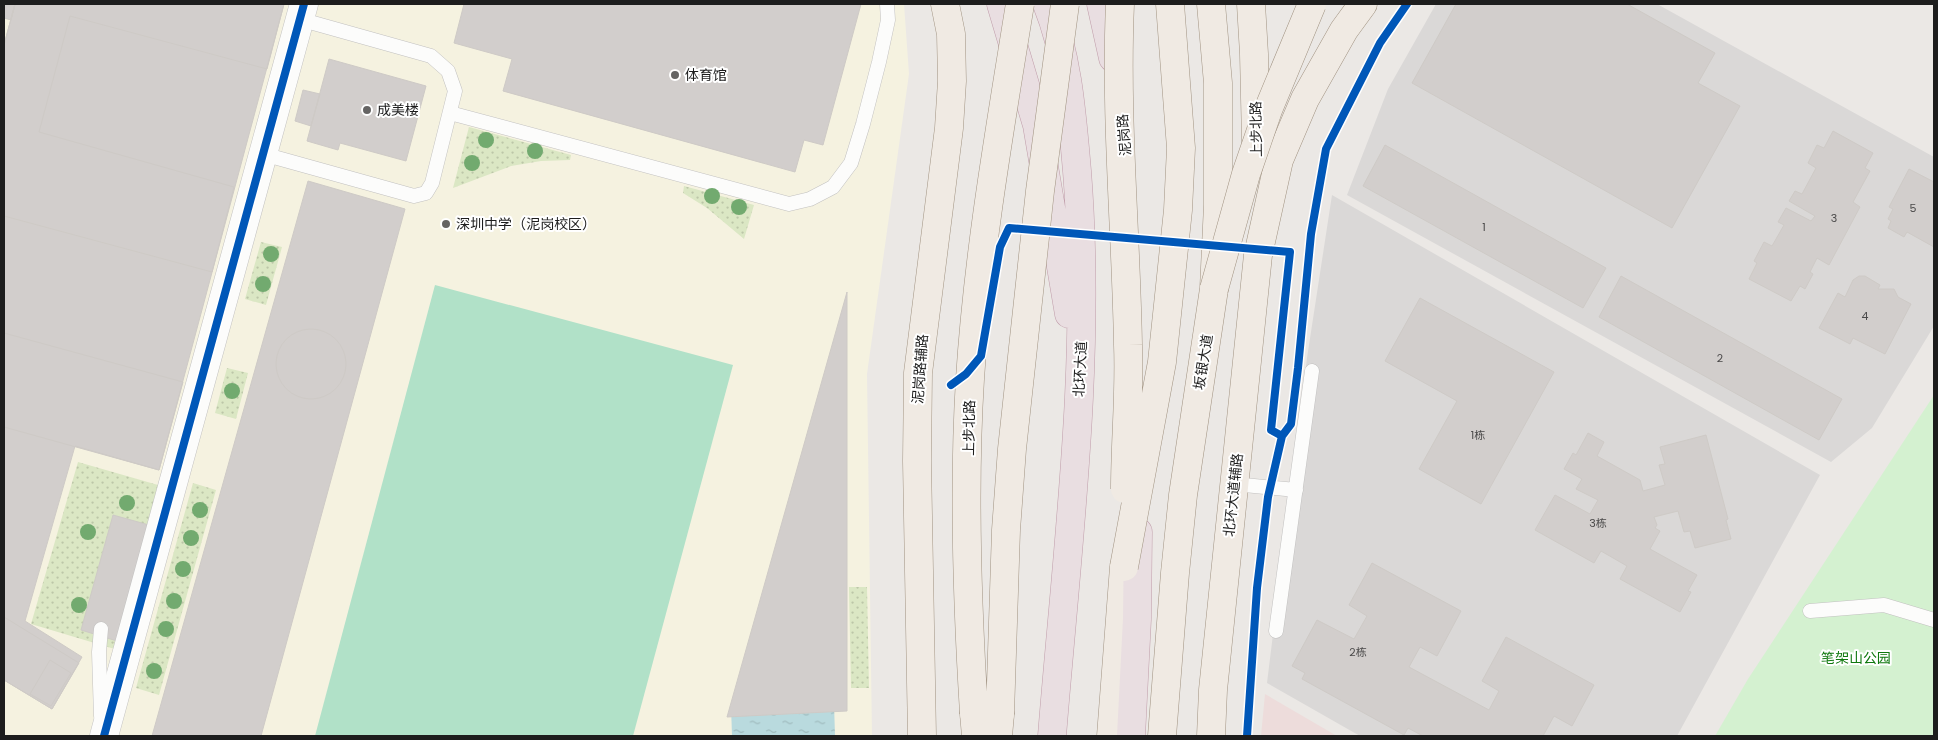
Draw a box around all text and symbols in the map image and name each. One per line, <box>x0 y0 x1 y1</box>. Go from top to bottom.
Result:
place label: 体育馆 <box>685 65 727 85</box>
marker: 体育馆 <box>669 69 681 81</box>
place label: 成美楼 <box>377 100 419 120</box>
street label: 上步北路 <box>1246 101 1266 157</box>
marker: 成美楼 <box>361 104 373 116</box>
street label: 泥岗路 <box>1112 113 1136 157</box>
house number: 5 <box>1910 200 1917 216</box>
house number: 3 <box>1831 210 1837 226</box>
place label: 深圳中学（泥岗校区） <box>456 214 596 234</box>
marker: 深圳中学（泥岗校区） <box>440 218 452 230</box>
house number: 1 <box>1482 219 1486 235</box>
house number: 4 <box>1862 308 1869 324</box>
street label: 泥岗路辅路 <box>908 333 932 405</box>
street label: 坂银大道 <box>1189 333 1217 391</box>
street label: 北环大道 <box>1069 341 1091 397</box>
house number: 2 <box>1717 350 1723 366</box>
street label: 上步北路 <box>959 400 979 456</box>
house number: 1栋 <box>1471 427 1485 443</box>
street label: 北环大道辅路 <box>1219 452 1247 538</box>
house number: 3栋 <box>1589 515 1607 531</box>
house number: 2栋 <box>1349 644 1367 660</box>
park label: 笔架山公园 <box>1821 648 1891 668</box>

